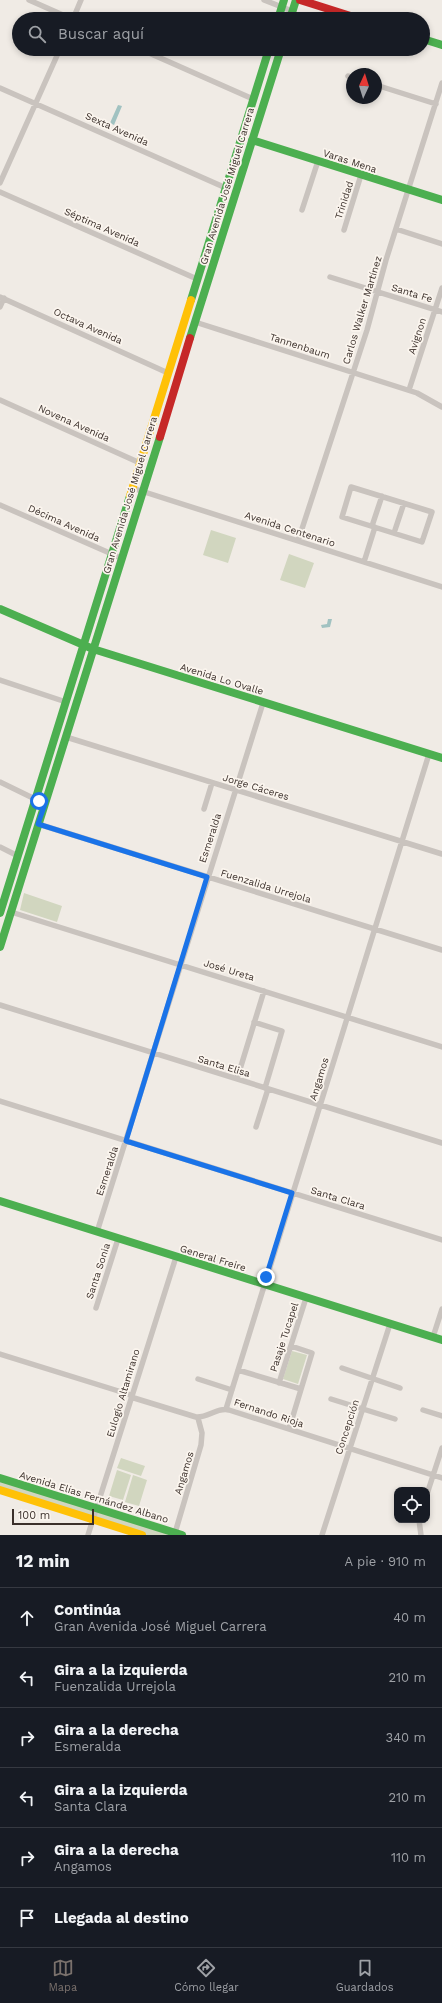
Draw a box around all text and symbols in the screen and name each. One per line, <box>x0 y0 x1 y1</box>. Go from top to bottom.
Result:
search box <box>12 12 430 56</box>
icon: search <box>26 23 48 45</box>
text: Buscar aquí <box>58 25 144 43</box>
north arrow <box>346 68 382 104</box>
street label: Gran Avenida José Miguel Carrera <box>198 106 256 266</box>
street label: Sexta Avenida <box>84 110 151 148</box>
street label: Varas Mena <box>322 147 379 175</box>
street label: Trinidad <box>333 180 355 220</box>
street label: Séptima Avenida <box>63 205 142 249</box>
street label: Carlos Walker Martínez <box>340 255 384 365</box>
street label: Santa Fe <box>390 282 434 305</box>
street label: Octava Avenida <box>52 306 124 346</box>
street label: Avignon <box>406 316 428 356</box>
street label: Tannenbaum <box>268 331 332 361</box>
street label: Novena Avenida <box>37 402 112 444</box>
street label: Gran Avenida José Miguel Carrera <box>101 415 159 575</box>
street label: Décima Avenida <box>26 502 102 544</box>
street label: Avenida Centenario <box>243 509 337 549</box>
street label: Avenida Lo Ovalle <box>179 661 265 697</box>
street label: Jorge Cáceres <box>222 772 290 802</box>
route start <box>30 792 48 810</box>
street label: Esmeralda <box>197 811 223 864</box>
street label: Fuenzalida Urrejola <box>220 867 313 905</box>
street label: José Ureta <box>202 957 256 983</box>
street label: Santa Elisa <box>196 1053 252 1079</box>
street label: Angamos <box>307 1056 331 1102</box>
street label: Esmeralda <box>94 1144 120 1197</box>
street label: Santa Clara <box>309 1185 367 1212</box>
street label: Santa Sonia <box>84 1241 112 1300</box>
street label: General Freire <box>179 1243 248 1273</box>
route end <box>257 1268 275 1286</box>
street label: Pasaje Tucapel <box>268 1301 300 1373</box>
street label: Eulogio Altamirano <box>104 1348 142 1438</box>
street label: Fernando Rioja <box>233 1397 306 1430</box>
street label: Concepción <box>333 1398 361 1456</box>
street label: Angamos <box>172 1450 196 1496</box>
street label: Avenida Elías Fernández Albano <box>18 1469 170 1525</box>
map controls <box>394 1487 430 1523</box>
button: locate <box>394 1487 430 1523</box>
scale bar <box>12 1507 94 1526</box>
text: 100 m <box>18 1509 50 1522</box>
text: 12 min <box>16 1551 70 1571</box>
text: A pie · 910 m <box>345 1554 426 1569</box>
text: Continúa <box>54 1601 121 1619</box>
icon: ahead <box>16 1607 38 1629</box>
text: 40 m <box>393 1610 426 1625</box>
text: Gran Avenida José Miguel Carrera <box>54 1619 267 1634</box>
text: Gira a la izquierda <box>54 1661 187 1679</box>
icon: left <box>16 1667 38 1689</box>
text: 210 m <box>388 1670 426 1685</box>
text: Fuenzalida Urrejola <box>54 1679 176 1694</box>
text: Gira a la derecha <box>54 1721 179 1739</box>
icon: right <box>16 1727 38 1749</box>
text: 340 m <box>386 1730 426 1745</box>
text: Esmeralda <box>54 1739 121 1754</box>
text: Gira a la izquierda <box>54 1781 187 1799</box>
icon: left <box>16 1787 38 1809</box>
text: 210 m <box>388 1790 426 1805</box>
text: Santa Clara <box>54 1799 127 1814</box>
text: Gira a la derecha <box>54 1841 179 1859</box>
icon: right <box>16 1847 38 1869</box>
text: 110 m <box>391 1850 426 1865</box>
text: Angamos <box>54 1859 112 1874</box>
icon: arrive <box>16 1907 38 1929</box>
text: Llegada al destino <box>54 1909 189 1927</box>
tab: Mapa <box>48 1957 77 1994</box>
tab: Cómo llegar <box>174 1957 239 1994</box>
tab: Guardados <box>336 1957 393 1994</box>

